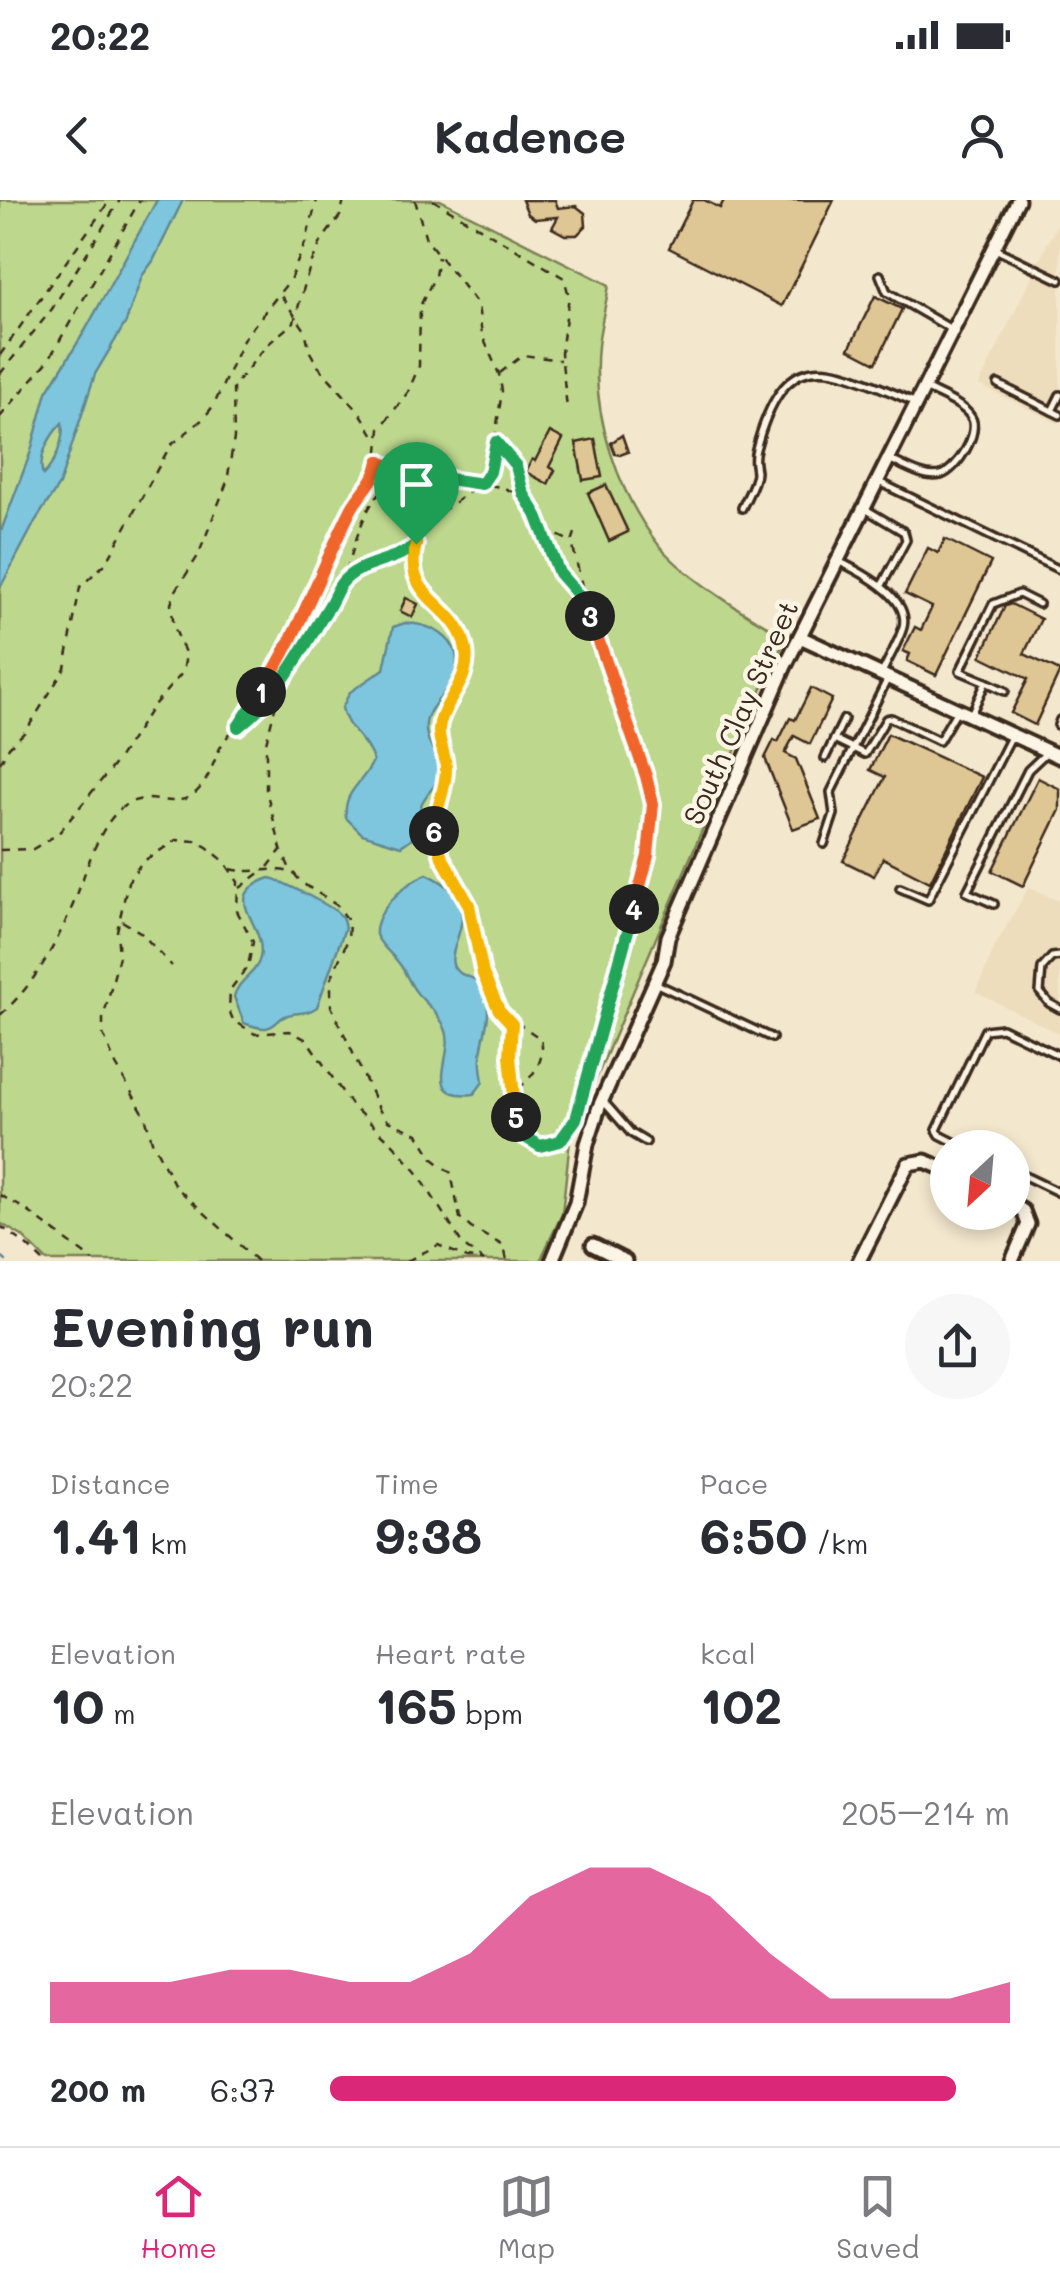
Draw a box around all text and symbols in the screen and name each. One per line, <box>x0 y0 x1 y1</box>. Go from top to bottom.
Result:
text: 20:22 <box>50 10 150 60</box>
text: Kadence <box>434 106 626 164</box>
icon: back <box>50 108 105 163</box>
icon: person <box>955 108 1010 163</box>
pin <box>374 442 459 545</box>
icon: arrive <box>389 457 444 512</box>
pin: 3 <box>565 591 615 641</box>
street label: South Clay Street <box>674 594 806 830</box>
text: 3 <box>582 598 598 634</box>
pin: 1 <box>236 667 286 717</box>
text: 1 <box>255 674 267 710</box>
pin: 6 <box>409 806 459 856</box>
text: 6 <box>426 813 442 849</box>
pin: 4 <box>609 884 659 934</box>
text: 4 <box>625 891 643 927</box>
pin: 5 <box>491 1092 541 1142</box>
text: 5 <box>508 1099 524 1135</box>
north arrow <box>930 1130 1030 1230</box>
map controls <box>930 1130 1030 1230</box>
text: Evening run <box>50 1289 374 1361</box>
button: share <box>905 1294 1010 1399</box>
text: 20:22 <box>50 1363 133 1405</box>
text: Distance <box>50 1465 171 1501</box>
text: Time <box>375 1465 439 1501</box>
text: Pace <box>700 1465 768 1501</box>
text: 1.41 <box>50 1501 141 1567</box>
text: 9:38 <box>375 1501 482 1567</box>
text: 6:50 <box>700 1501 807 1567</box>
text: km <box>141 1525 188 1561</box>
text: /km <box>807 1525 868 1561</box>
text: Elevation <box>50 1635 176 1671</box>
text: Heart rate <box>375 1635 526 1671</box>
text: kcal <box>700 1635 756 1671</box>
text: 10 <box>50 1671 104 1737</box>
text: 165 <box>375 1671 457 1737</box>
text: 102 <box>700 1671 782 1737</box>
text: m <box>104 1695 136 1731</box>
text: bpm <box>457 1695 523 1731</box>
text: Elevation <box>50 1791 194 1833</box>
text: 205–214 m <box>841 1791 1010 1833</box>
text: 200 m <box>50 2068 146 2110</box>
text: 6:37 <box>210 2068 276 2110</box>
tab: Home <box>141 2169 217 2265</box>
tab: Map <box>498 2169 555 2265</box>
tab: Saved <box>836 2169 919 2265</box>

